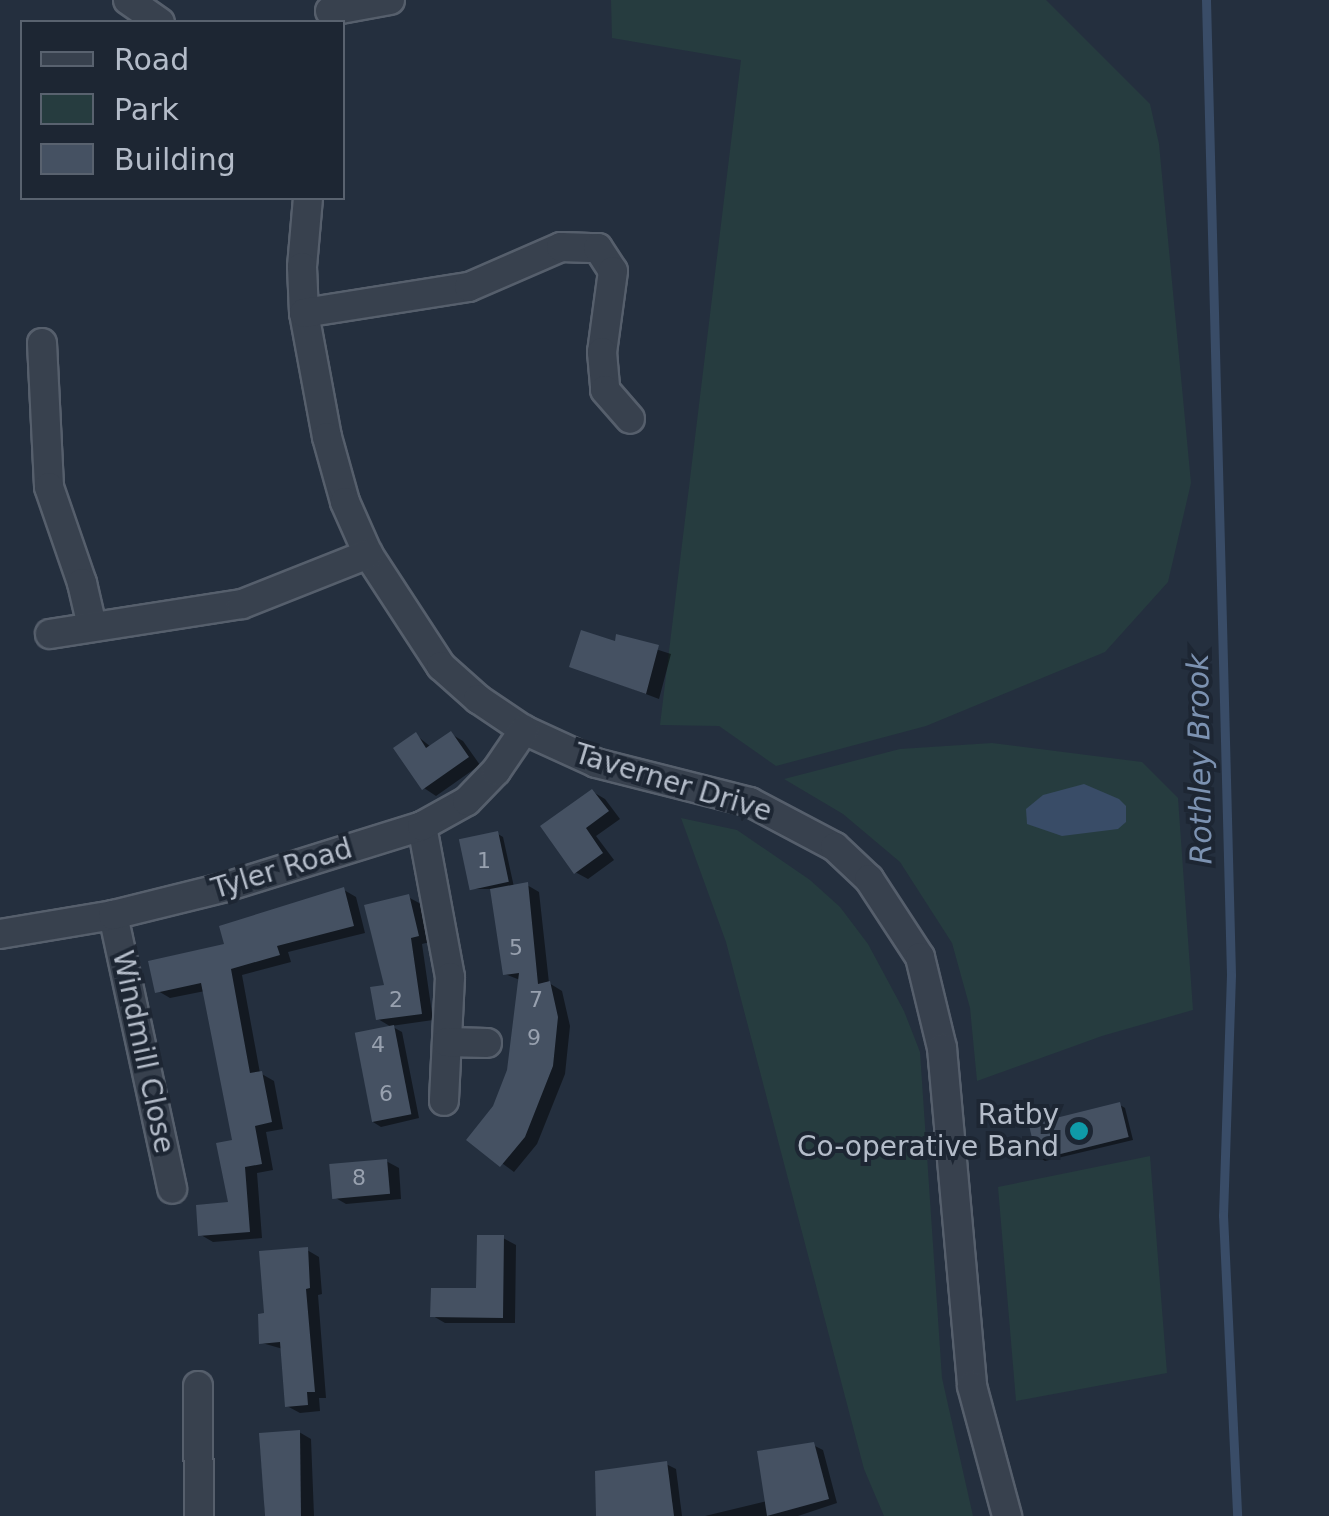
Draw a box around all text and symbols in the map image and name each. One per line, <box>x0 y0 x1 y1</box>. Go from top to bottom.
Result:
legend <box>20 20 345 200</box>
text: Road <box>114 42 189 77</box>
text: Park <box>114 92 179 127</box>
text: Building <box>114 142 236 177</box>
water label: Rothley Brook <box>1180 653 1220 865</box>
street label: Taverner Drive <box>570 737 776 829</box>
street label: Tyler Road <box>208 832 356 906</box>
house number: 1 <box>477 848 491 874</box>
house number: 5 <box>509 935 523 961</box>
street label: Windmill Close <box>105 948 181 1156</box>
house number: 2 <box>389 987 403 1013</box>
house number: 7 <box>529 987 543 1013</box>
house number: 9 <box>527 1025 541 1051</box>
house number: 4 <box>371 1032 385 1058</box>
house number: 6 <box>379 1081 393 1107</box>
place label: Ratby Co-operative Band <box>797 1098 1059 1164</box>
marker: Ratby Co-operative Band <box>1068 1120 1090 1142</box>
house number: 8 <box>352 1165 366 1191</box>

